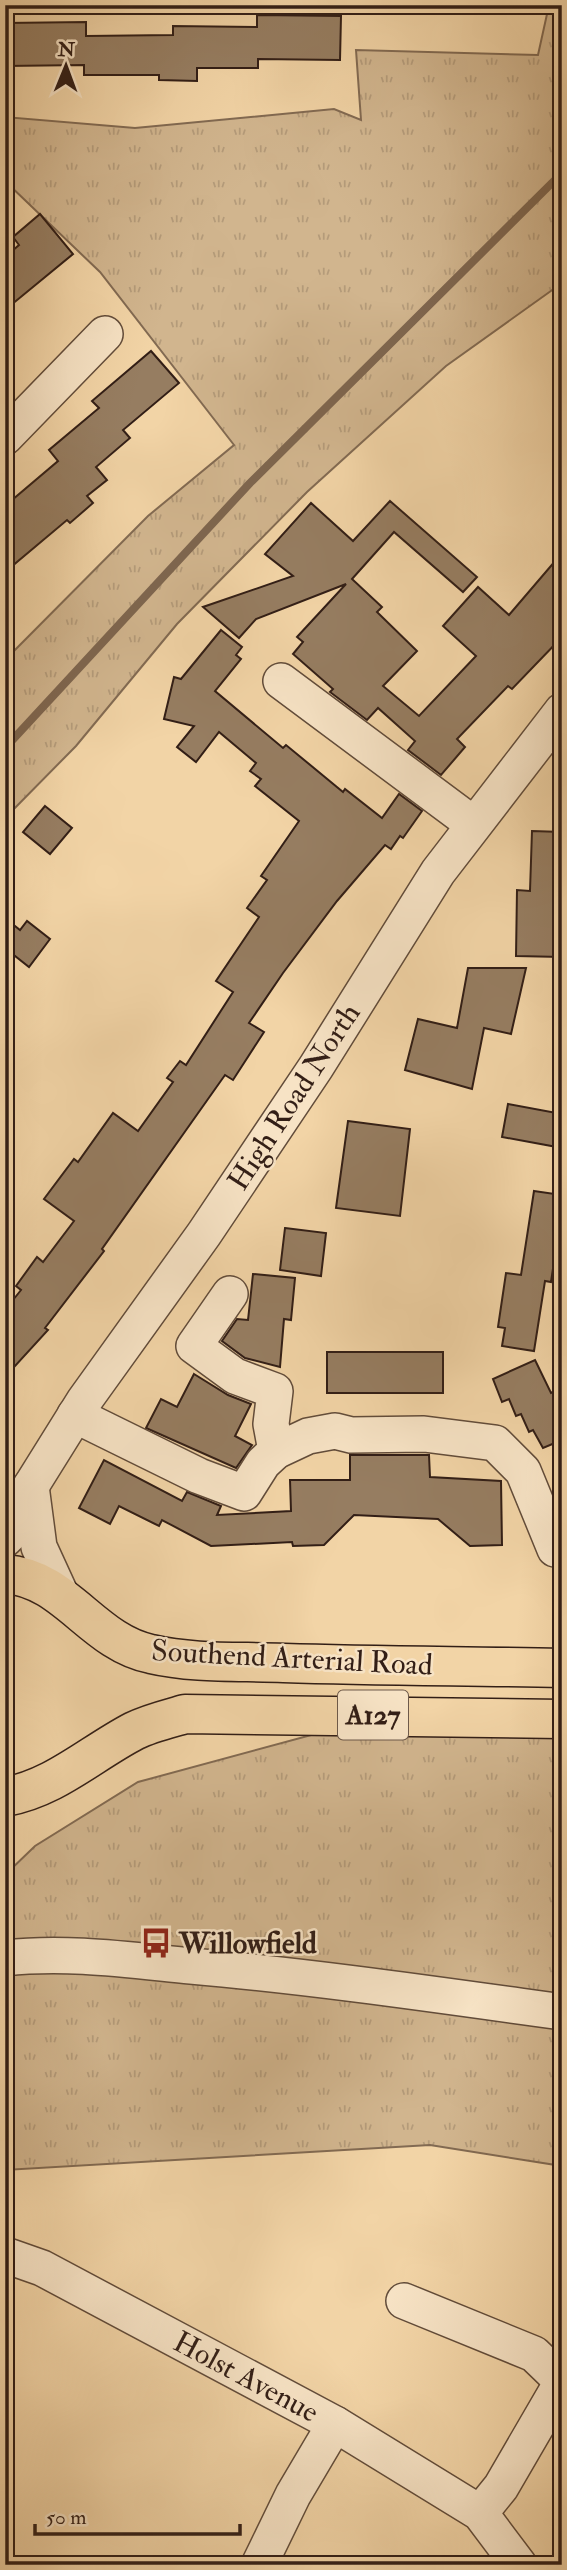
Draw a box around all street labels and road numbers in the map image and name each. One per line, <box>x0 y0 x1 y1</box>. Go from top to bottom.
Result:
street label: High Road North <box>220 996 368 1198</box>
street label: Southend Arterial Road <box>150 1632 434 1684</box>
road number: A127 <box>338 1690 408 1740</box>
street label: Holst Avenue <box>167 2323 325 2431</box>

